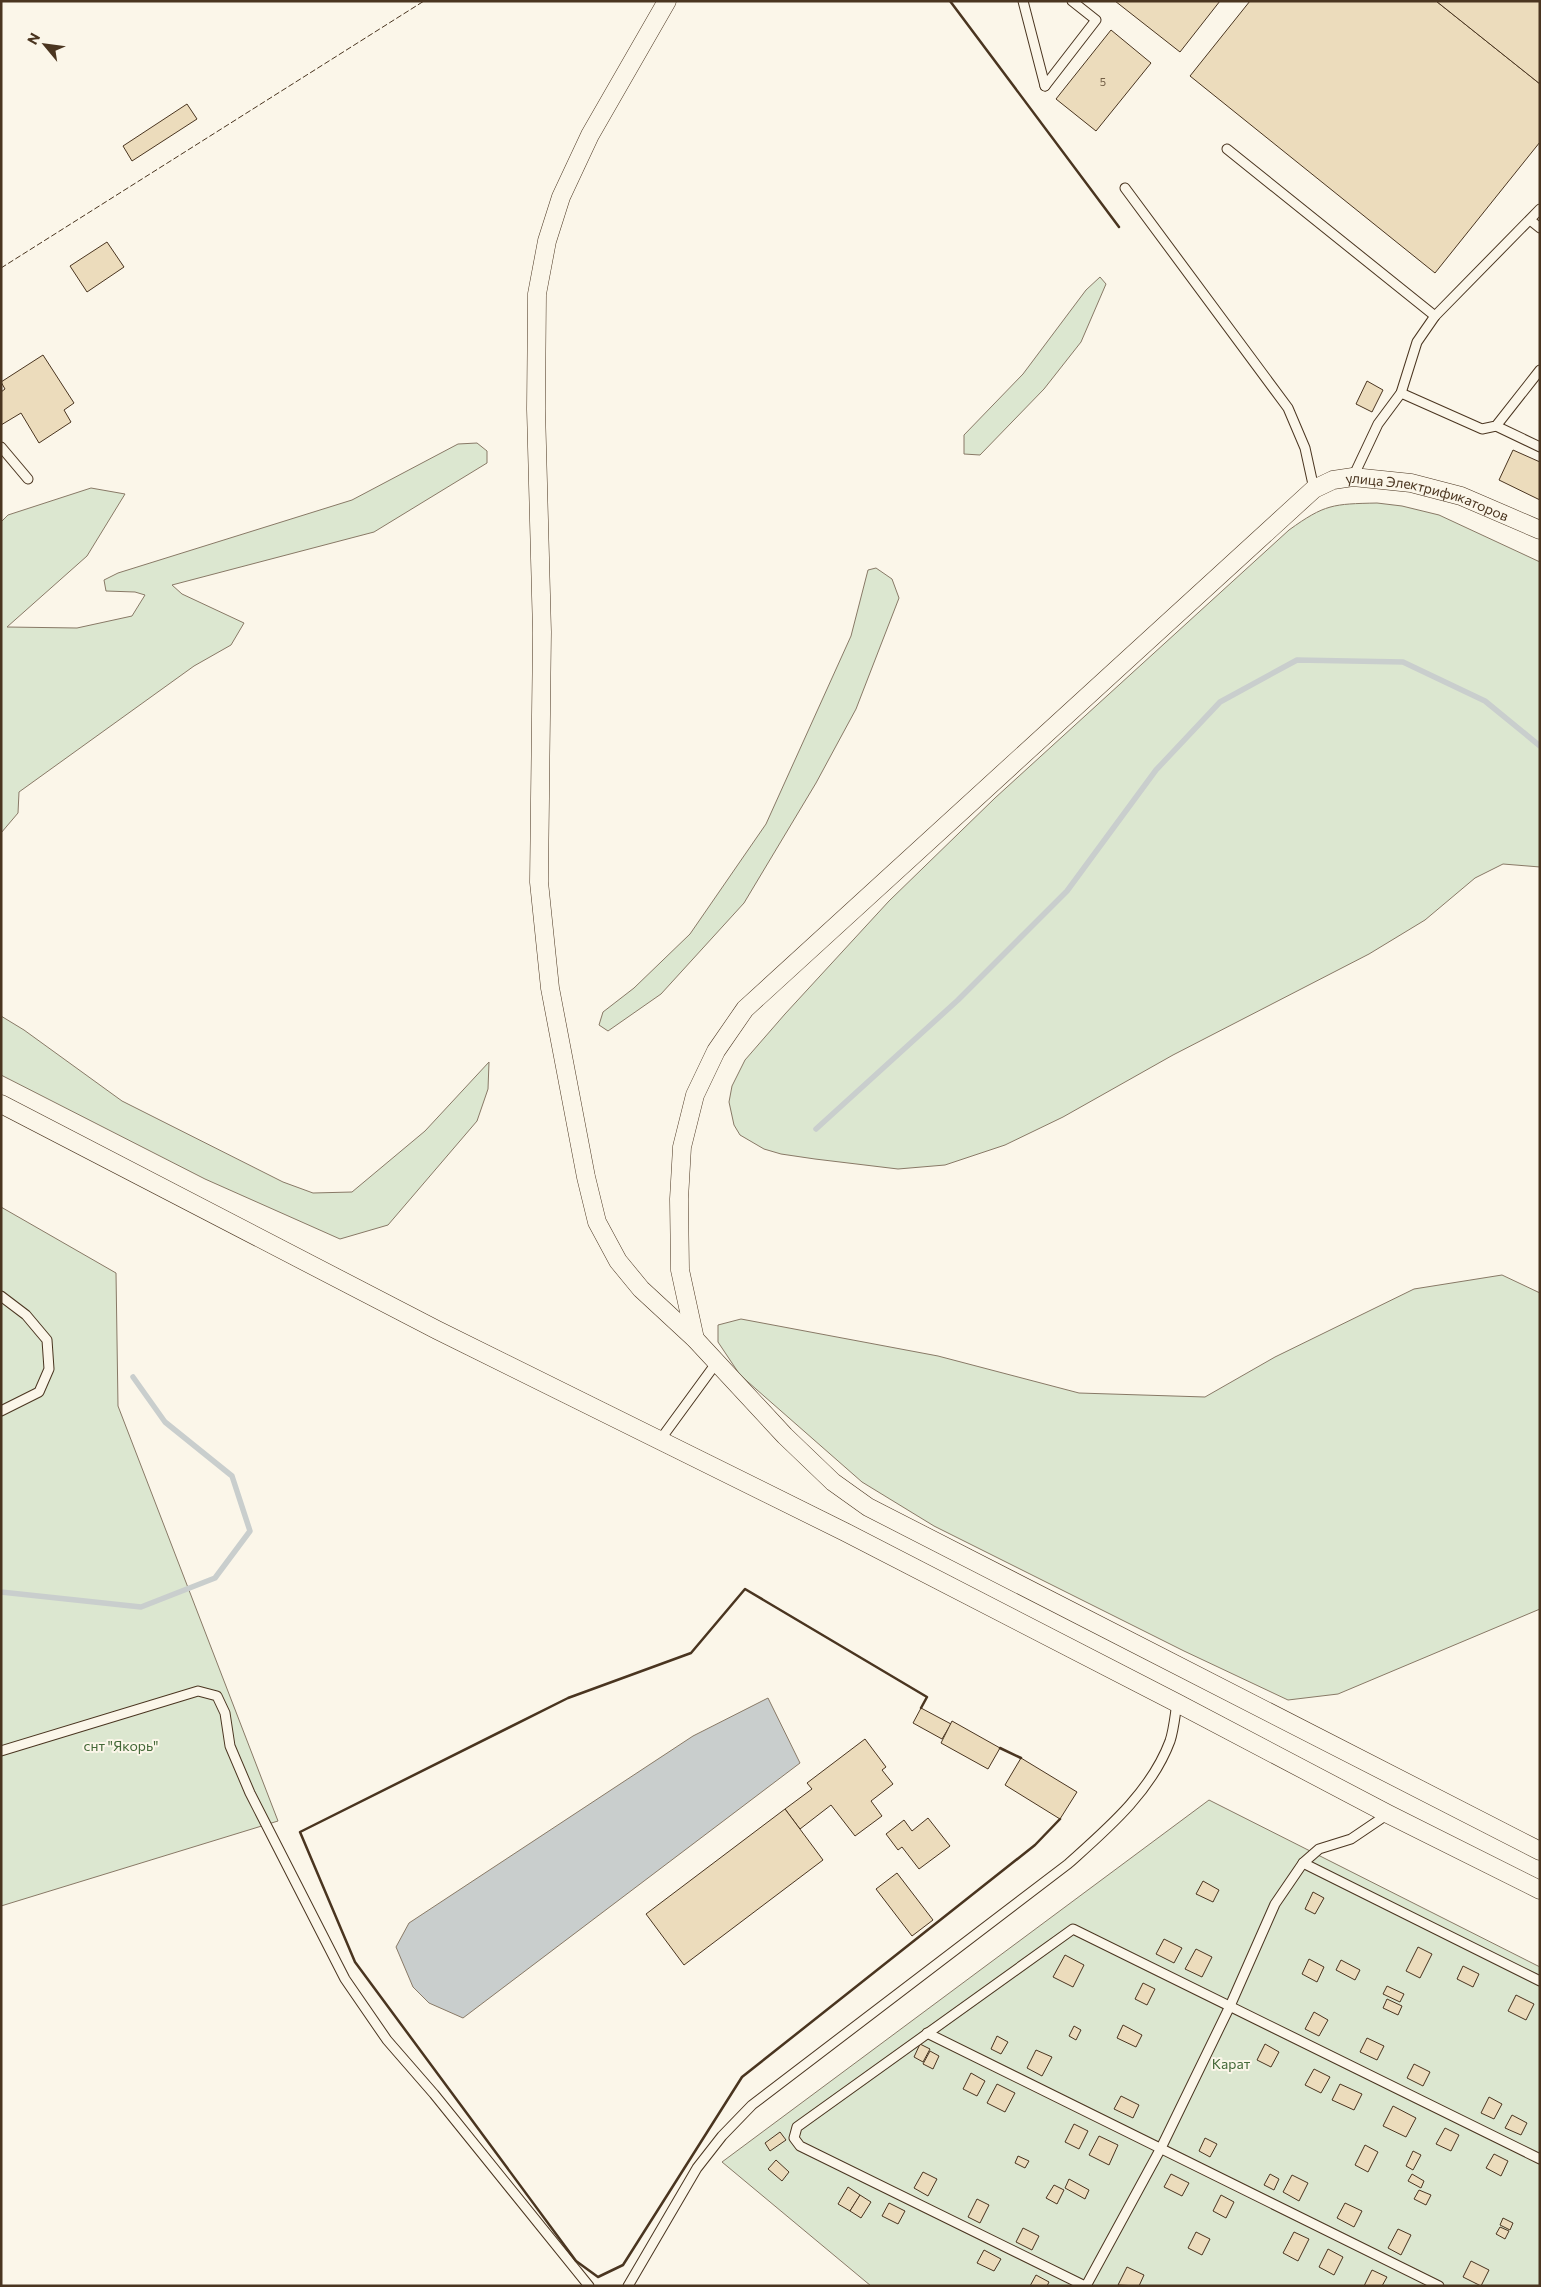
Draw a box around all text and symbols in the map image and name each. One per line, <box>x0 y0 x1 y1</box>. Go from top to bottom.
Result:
north arrow <box>20 20 70 70</box>
text: N <box>23 30 43 47</box>
house number: 5 <box>1100 75 1106 88</box>
street label: улица Электрификаторов <box>1344 468 1512 524</box>
park label: снт "Якорь" <box>84 1737 158 1754</box>
park label: Карат <box>1212 2055 1251 2072</box>

